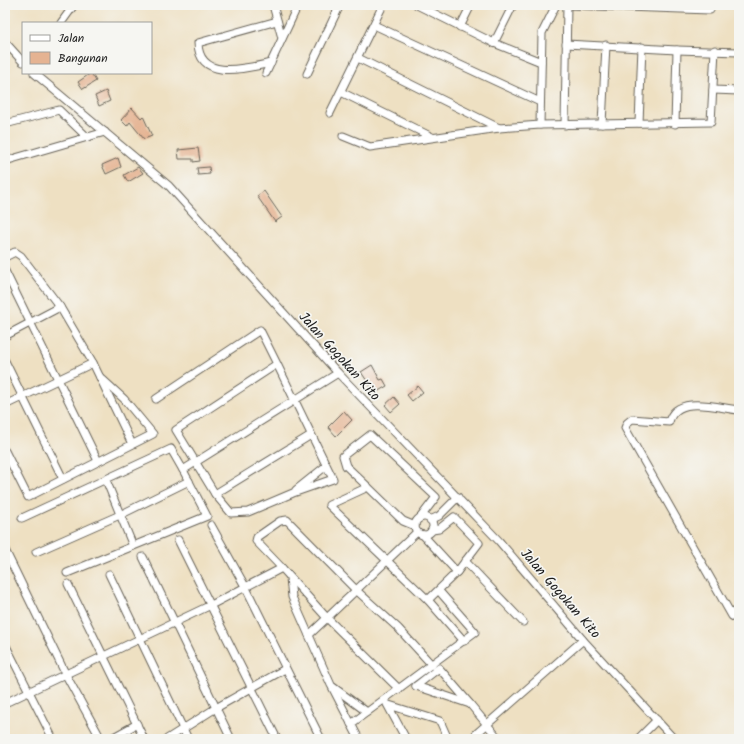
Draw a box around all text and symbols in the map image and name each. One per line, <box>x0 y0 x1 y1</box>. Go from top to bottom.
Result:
legend <box>22 22 152 74</box>
text: Jalan <box>58 29 84 48</box>
text: Bangunan <box>58 49 108 68</box>
street label: Jalan Gogokan Kito <box>293 307 385 406</box>
street label: Jalan Gogokan Kito <box>515 544 606 644</box>

